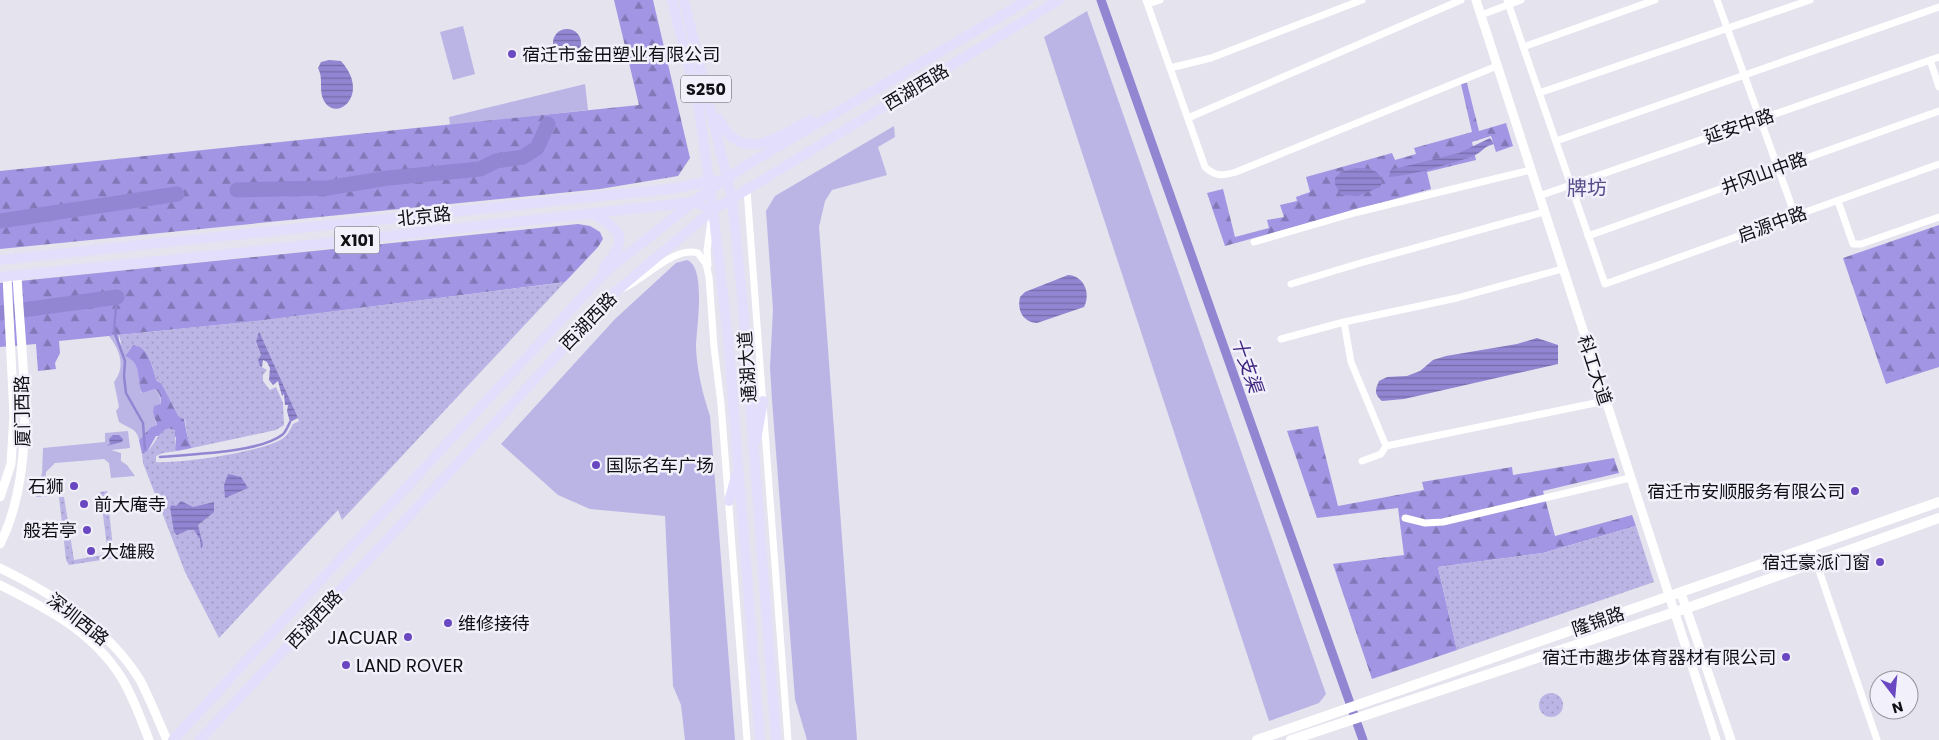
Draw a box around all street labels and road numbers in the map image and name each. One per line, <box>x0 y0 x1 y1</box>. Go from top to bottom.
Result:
street label: 西湖西路 <box>879 58 953 116</box>
road number: S250 <box>681 76 731 102</box>
street label: 延安中路 <box>1701 102 1777 150</box>
street label: 井冈山中路 <box>1717 146 1811 200</box>
street label: 启源中路 <box>1734 200 1810 248</box>
street label: 北京路 <box>396 201 452 231</box>
road number: X101 <box>334 226 380 254</box>
street label: 西湖西路 <box>554 286 622 356</box>
street label: 通湖大道 <box>732 330 762 404</box>
street label: 科工大道 <box>1572 332 1618 408</box>
street label: 厦门西路 <box>9 375 35 447</box>
street label: 西湖西路 <box>280 584 348 654</box>
street label: 深圳西路 <box>42 587 114 651</box>
street label: 隆锦路 <box>1568 600 1628 642</box>

